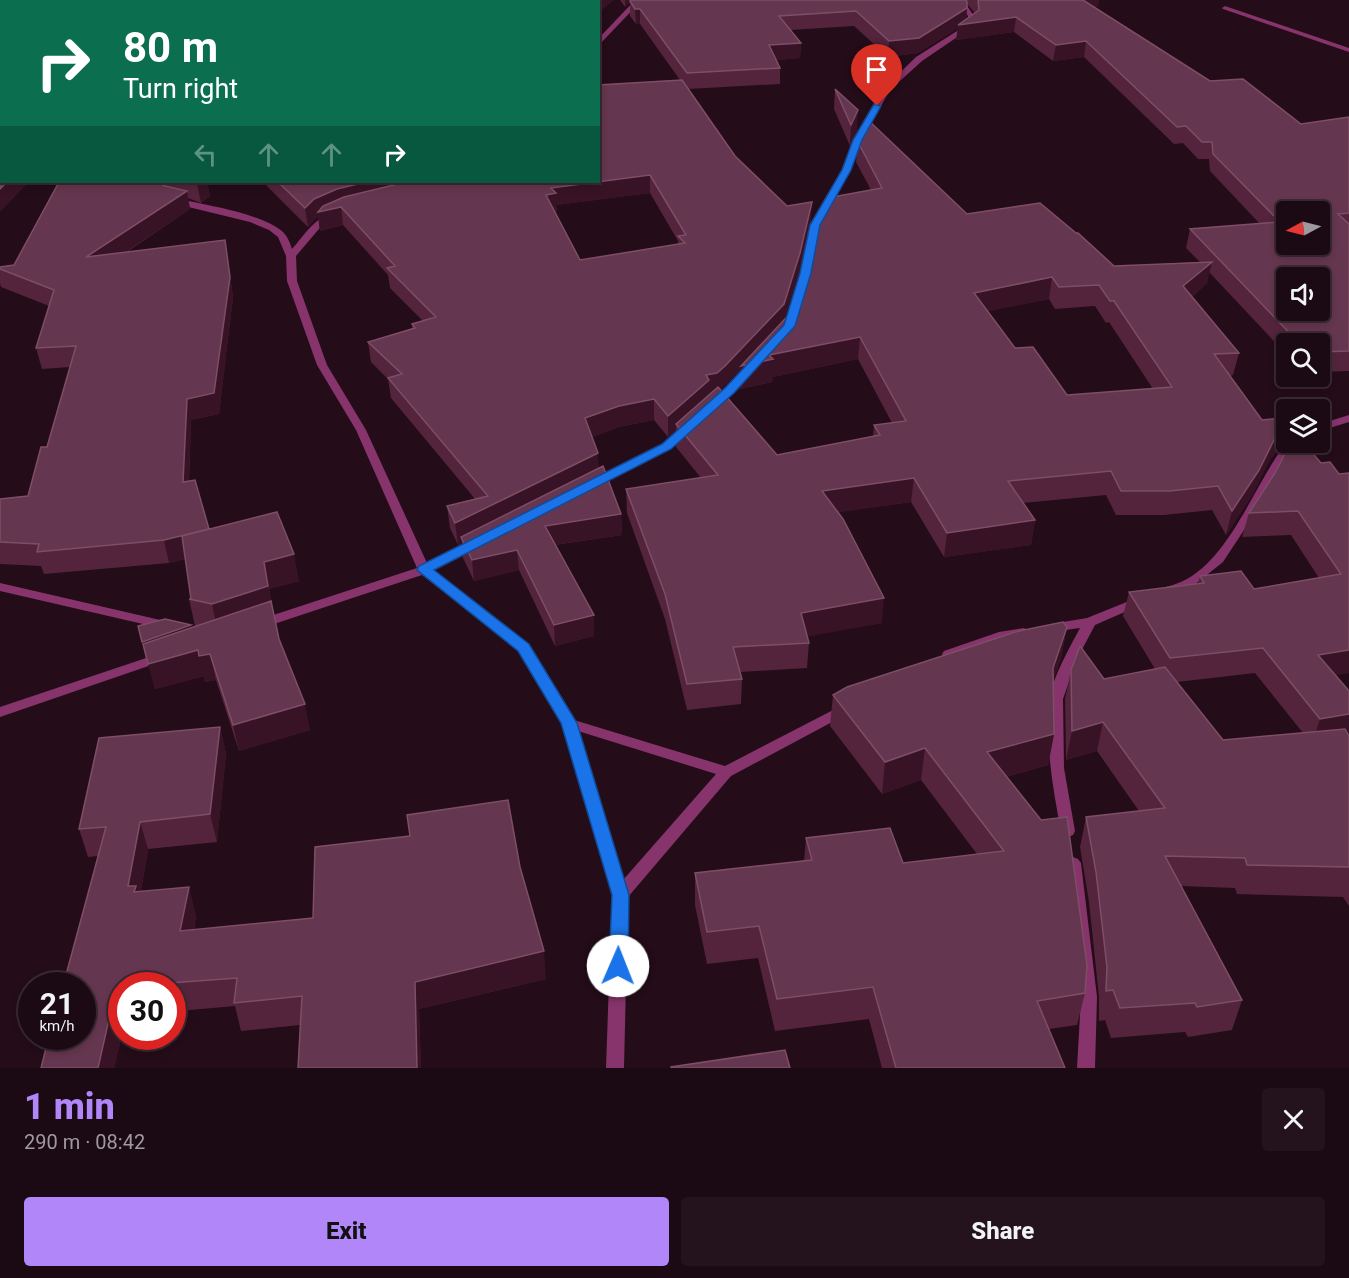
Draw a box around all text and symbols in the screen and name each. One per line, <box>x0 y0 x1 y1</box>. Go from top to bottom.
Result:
text: 80 m <box>123 23 218 72</box>
icon: right <box>24 24 102 102</box>
pin <box>851 44 902 106</box>
icon: arrive <box>860 53 893 86</box>
text: Turn right <box>123 73 238 105</box>
icon: left <box>189 138 222 171</box>
icon: ahead <box>252 138 285 171</box>
icon: ahead <box>315 138 348 171</box>
icon: right <box>378 138 411 171</box>
north arrow <box>1276 201 1330 255</box>
map controls <box>1276 201 1330 453</box>
button: sound <box>1276 267 1330 321</box>
button: search <box>1276 333 1330 387</box>
button: layers <box>1276 399 1330 453</box>
position arrow <box>586 934 650 998</box>
speed limit sign: 30 <box>108 972 186 1050</box>
text: 21 <box>40 986 74 1021</box>
text: km/h <box>39 1017 75 1035</box>
text: 1 min <box>24 1086 115 1128</box>
button: close <box>1262 1088 1325 1151</box>
text: 290 m · 08:42 <box>24 1130 145 1154</box>
button: Exit <box>24 1197 669 1266</box>
button: Share <box>681 1197 1325 1266</box>

